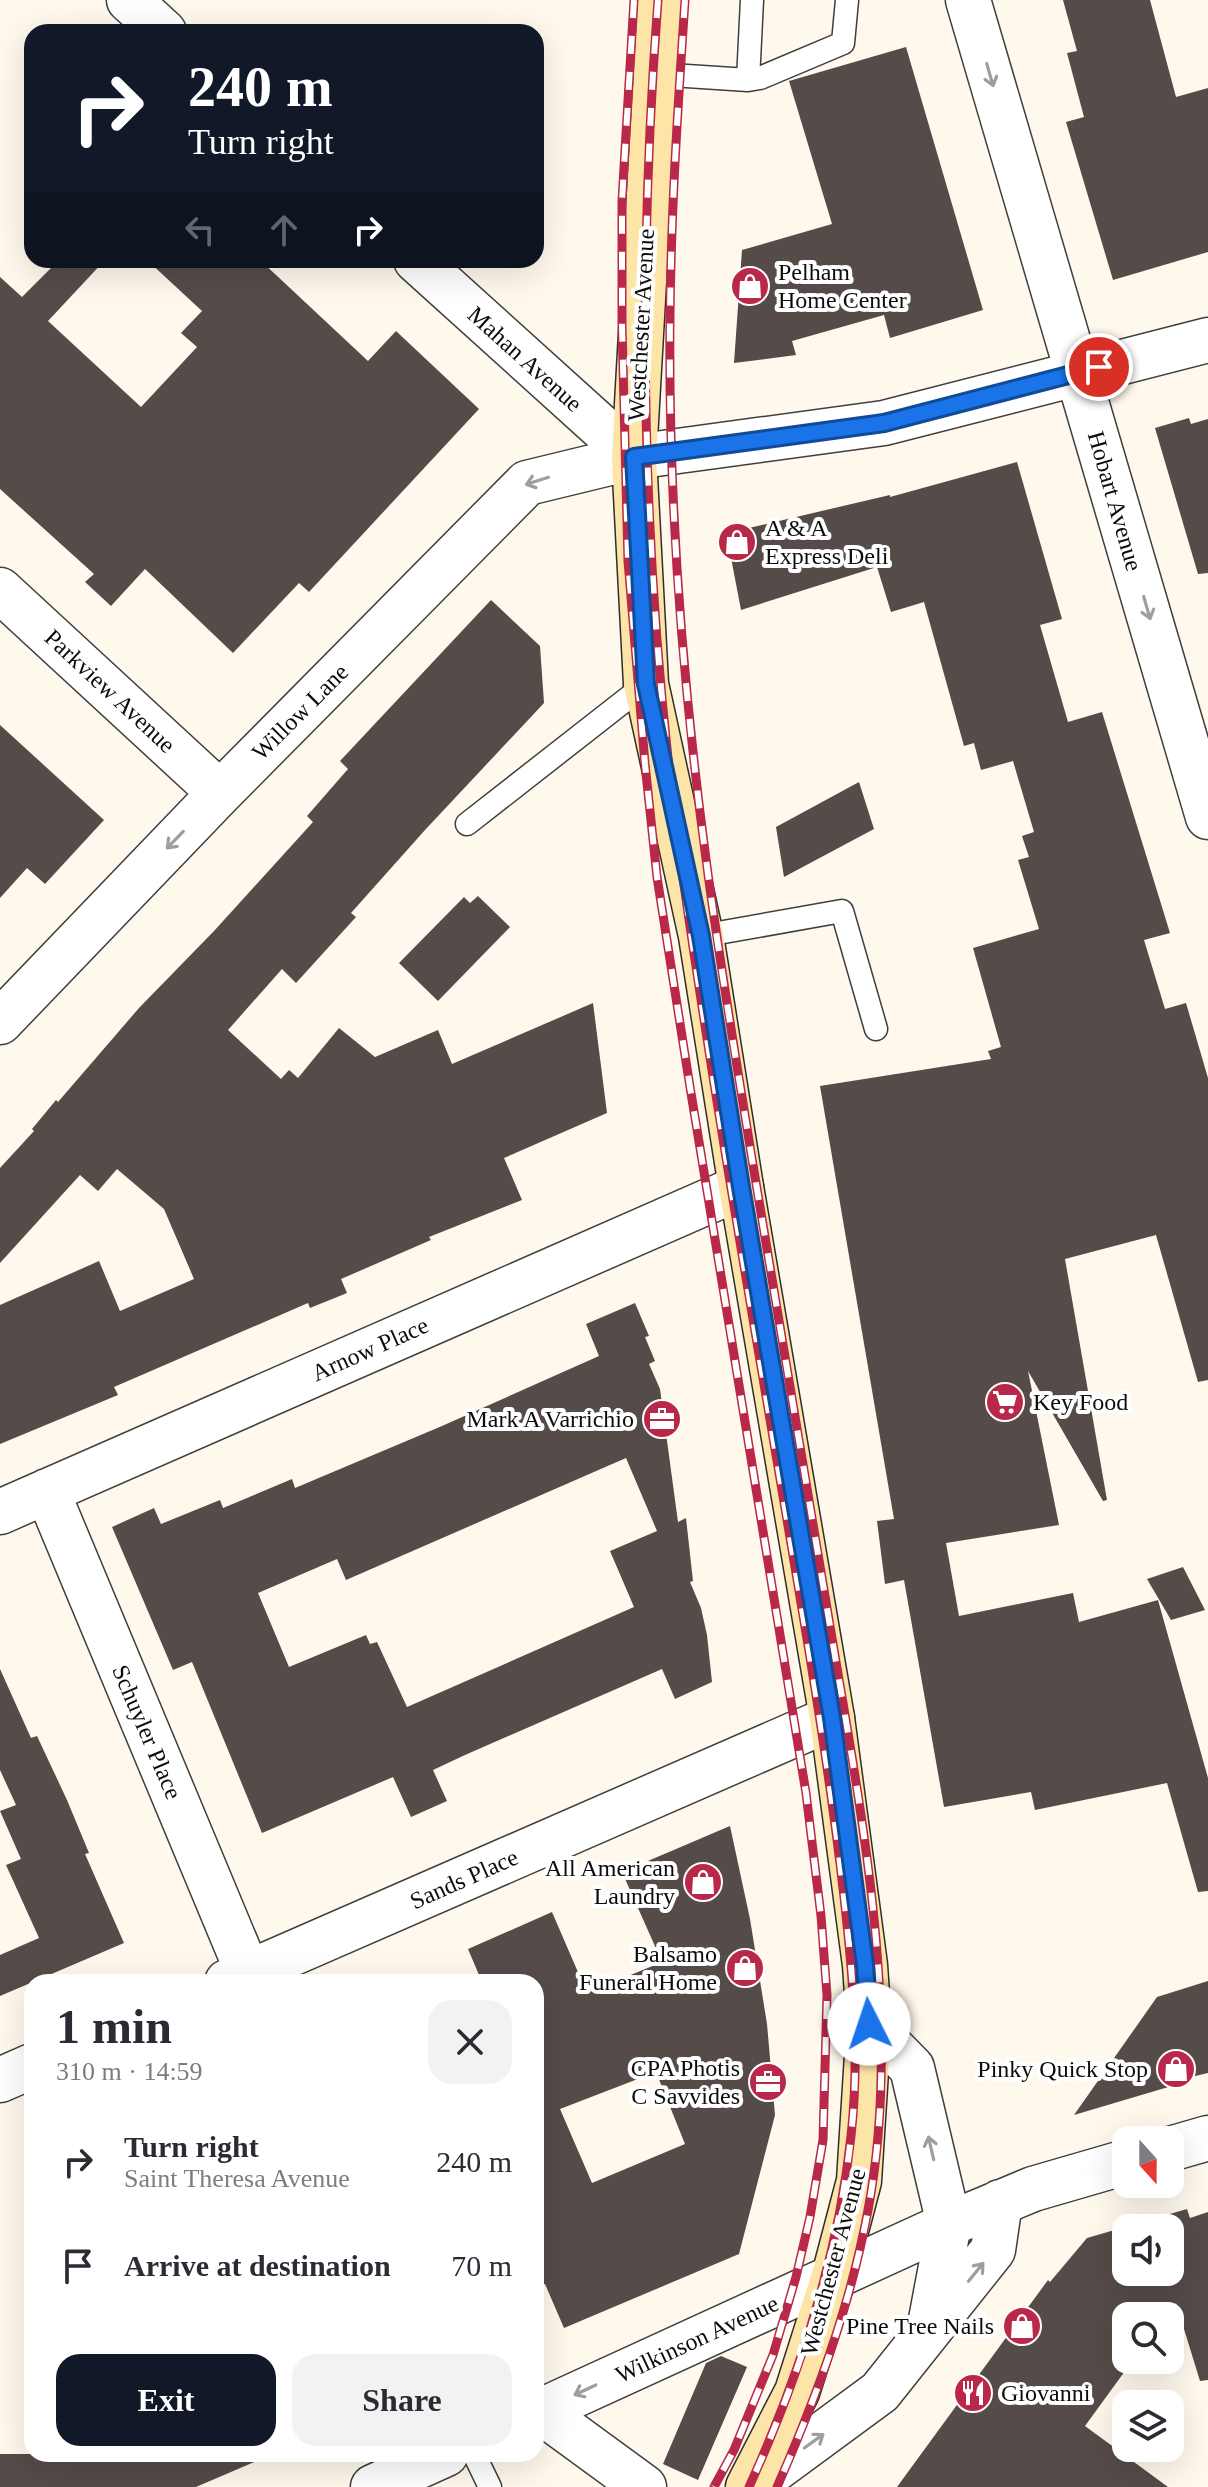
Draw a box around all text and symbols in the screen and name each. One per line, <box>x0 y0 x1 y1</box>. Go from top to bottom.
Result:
icon: right <box>56 56 160 160</box>
text: 240 m <box>188 56 333 118</box>
one-way arrow <box>983 61 998 87</box>
text: Turn right <box>188 122 334 162</box>
icon: left <box>178 208 222 252</box>
icon: ahead <box>262 208 306 252</box>
icon: right <box>346 208 390 252</box>
street label: Westchester Avenue <box>623 228 659 422</box>
place label: Pelham Home Center <box>778 259 907 313</box>
shop icon: Pelham Home Center <box>729 265 771 307</box>
street label: Mahan Avenue <box>463 301 587 417</box>
pin <box>1065 333 1133 401</box>
icon: arrive <box>1077 345 1121 389</box>
street label: Hobart Avenue <box>1083 428 1147 574</box>
one-way arrow <box>525 475 550 490</box>
place label: A & A Express Deli <box>765 515 889 569</box>
shop icon: A & A Express Deli <box>716 521 758 563</box>
one-way arrow <box>1140 595 1155 620</box>
street label: Parkview Avenue <box>40 624 180 758</box>
street label: Willow Lane <box>247 659 353 765</box>
one-way arrow <box>165 830 184 850</box>
street label: Arnow Place <box>308 1312 432 1386</box>
supermarket icon: Key Food <box>984 1381 1026 1423</box>
place label: Key Food <box>1033 1389 1128 1415</box>
office icon: Mark A Varrichio <box>641 1398 683 1440</box>
place label: Mark A Varrichio <box>466 1406 634 1432</box>
street label: Schuyler Place <box>107 1661 187 1803</box>
street label: Sands Place <box>406 1844 522 1914</box>
place label: All American Laundry <box>545 1855 675 1909</box>
shop icon: All American Laundry <box>682 1861 724 1903</box>
place label: Balsamo Funeral Home <box>579 1941 717 1995</box>
shop icon: Balsamo Funeral Home <box>724 1947 766 1989</box>
position arrow <box>827 1982 911 2066</box>
text: 1 min <box>56 2000 172 2053</box>
button: close <box>428 2000 512 2084</box>
shop icon: Pinky Quick Stop <box>1155 2048 1197 2090</box>
place label: CPA Photis C Savvides <box>631 2055 740 2109</box>
place label: Pinky Quick Stop <box>977 2056 1148 2082</box>
text: 310 m · 14:59 <box>56 2057 203 2086</box>
office icon: CPA Photis C Savvides <box>747 2061 789 2103</box>
north arrow <box>1112 2126 1184 2198</box>
map controls <box>1112 2126 1184 2462</box>
text: Turn right <box>124 2130 259 2163</box>
one-way arrow <box>923 2135 938 2161</box>
icon: right <box>56 2140 100 2184</box>
text: 240 m <box>436 2145 512 2178</box>
text: Saint Theresa Avenue <box>124 2164 350 2193</box>
street label: Westchester Avenue <box>795 2165 871 2359</box>
button: sound <box>1112 2214 1184 2286</box>
icon: arrive <box>56 2244 100 2288</box>
text: Arrive at destination <box>124 2249 391 2282</box>
text: 70 m <box>451 2249 512 2282</box>
one-way arrow <box>967 2262 984 2283</box>
street label: Wilkinson Avenue <box>611 2290 783 2388</box>
button: search <box>1112 2302 1184 2374</box>
shop icon: Pine Tree Nails <box>1001 2305 1043 2347</box>
place label: Pine Tree Nails <box>846 2313 994 2339</box>
button: Exit <box>56 2354 276 2446</box>
button: Share <box>292 2354 512 2446</box>
restaurant icon: Giovanni <box>952 2372 994 2414</box>
place label: Giovanni <box>1001 2380 1091 2406</box>
one-way arrow <box>573 2383 597 2398</box>
button: layers <box>1112 2390 1184 2462</box>
one-way arrow <box>803 2433 824 2450</box>

